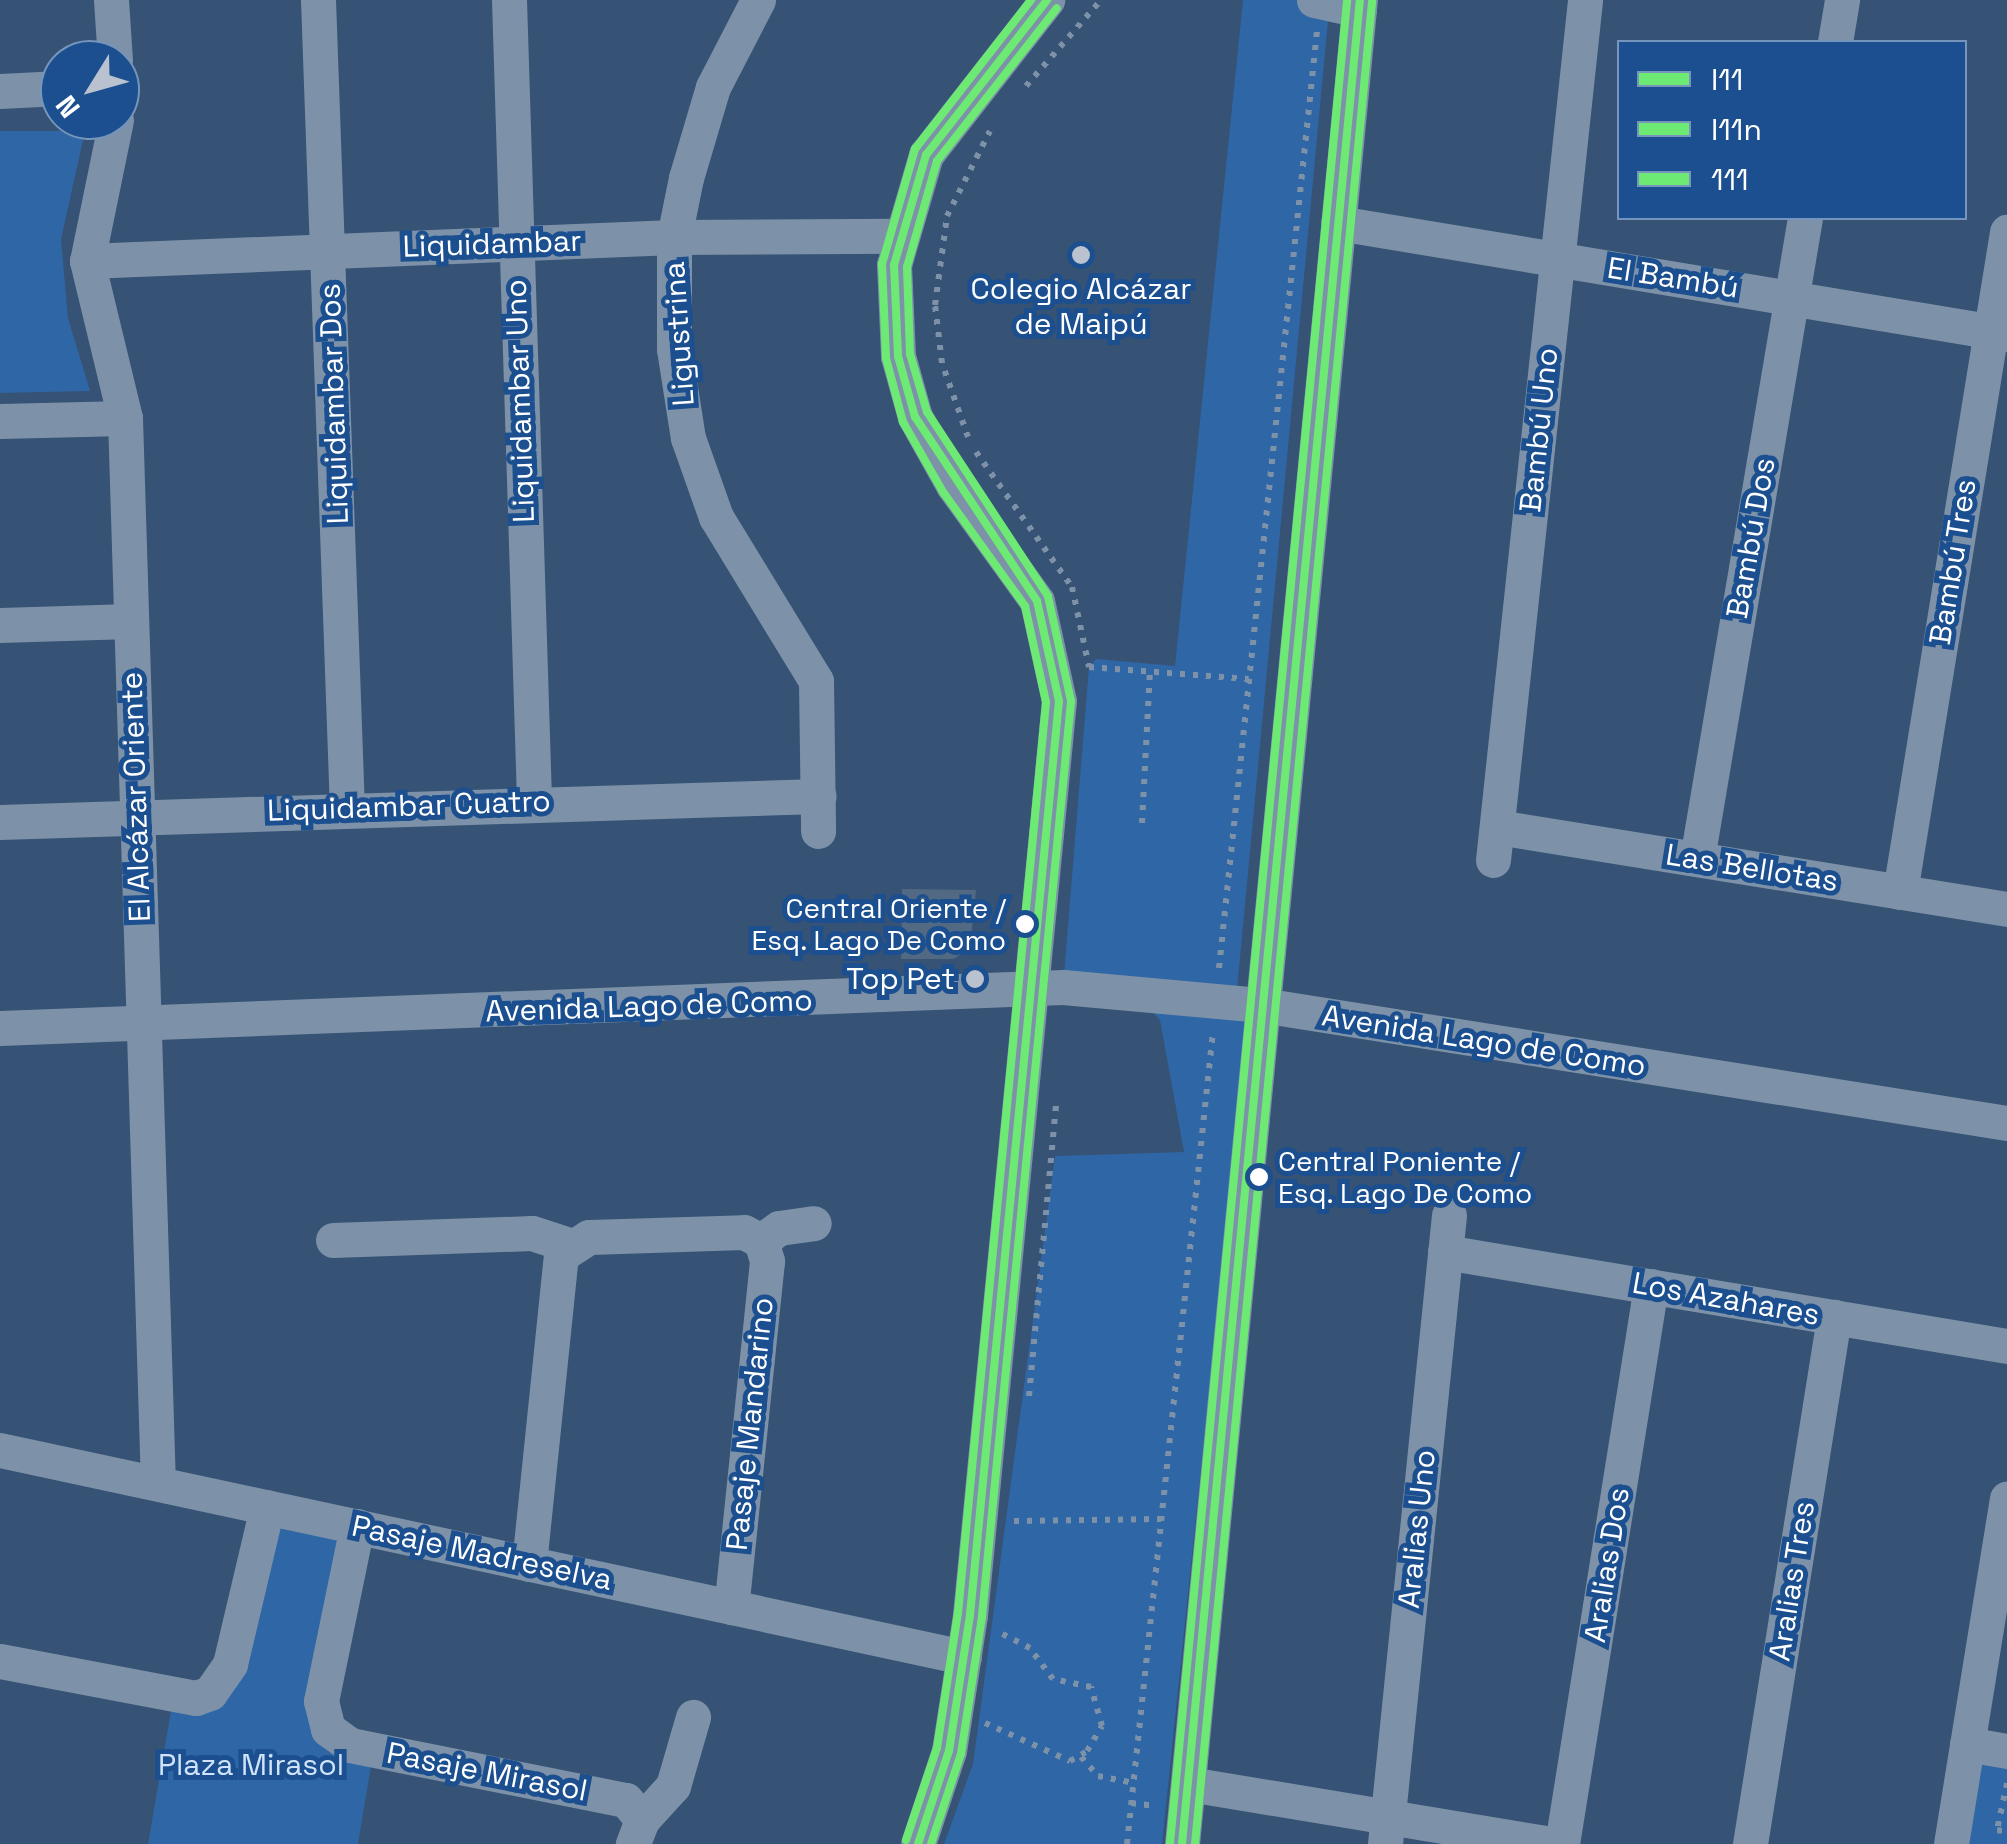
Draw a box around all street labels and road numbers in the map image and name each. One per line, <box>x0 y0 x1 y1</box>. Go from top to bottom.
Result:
street label: Liquidambar <box>402 223 582 265</box>
street label: El Bambú <box>1605 250 1741 306</box>
street label: Ligustrina <box>656 260 702 408</box>
street label: Liquidambar Uno <box>498 279 542 523</box>
street label: Liquidambar Dos <box>312 283 356 525</box>
street label: Bambú Uno <box>1512 346 1566 514</box>
street label: Bambú Dos <box>1719 455 1783 621</box>
street label: Bambú Tres <box>1922 476 1984 648</box>
street label: El Alcázar Oriente <box>114 671 158 923</box>
street label: Liquidambar Cuatro <box>267 783 551 829</box>
street label: Las Bellotas <box>1663 837 1841 899</box>
street label: Avenida Lago de Como <box>485 982 813 1030</box>
street label: Avenida Lago de Como <box>1320 998 1648 1084</box>
street label: Los Azahares <box>1629 1265 1823 1333</box>
street label: Pasaje Mandarino <box>719 1296 781 1552</box>
street label: Aralias Uno <box>1391 1448 1443 1610</box>
street label: Aralias Dos <box>1577 1485 1637 1645</box>
street label: Aralias Tres <box>1762 1498 1822 1664</box>
street label: Pasaje Madreselva <box>349 1508 615 1598</box>
street label: Pasaje Mirasol <box>384 1735 590 1809</box>

